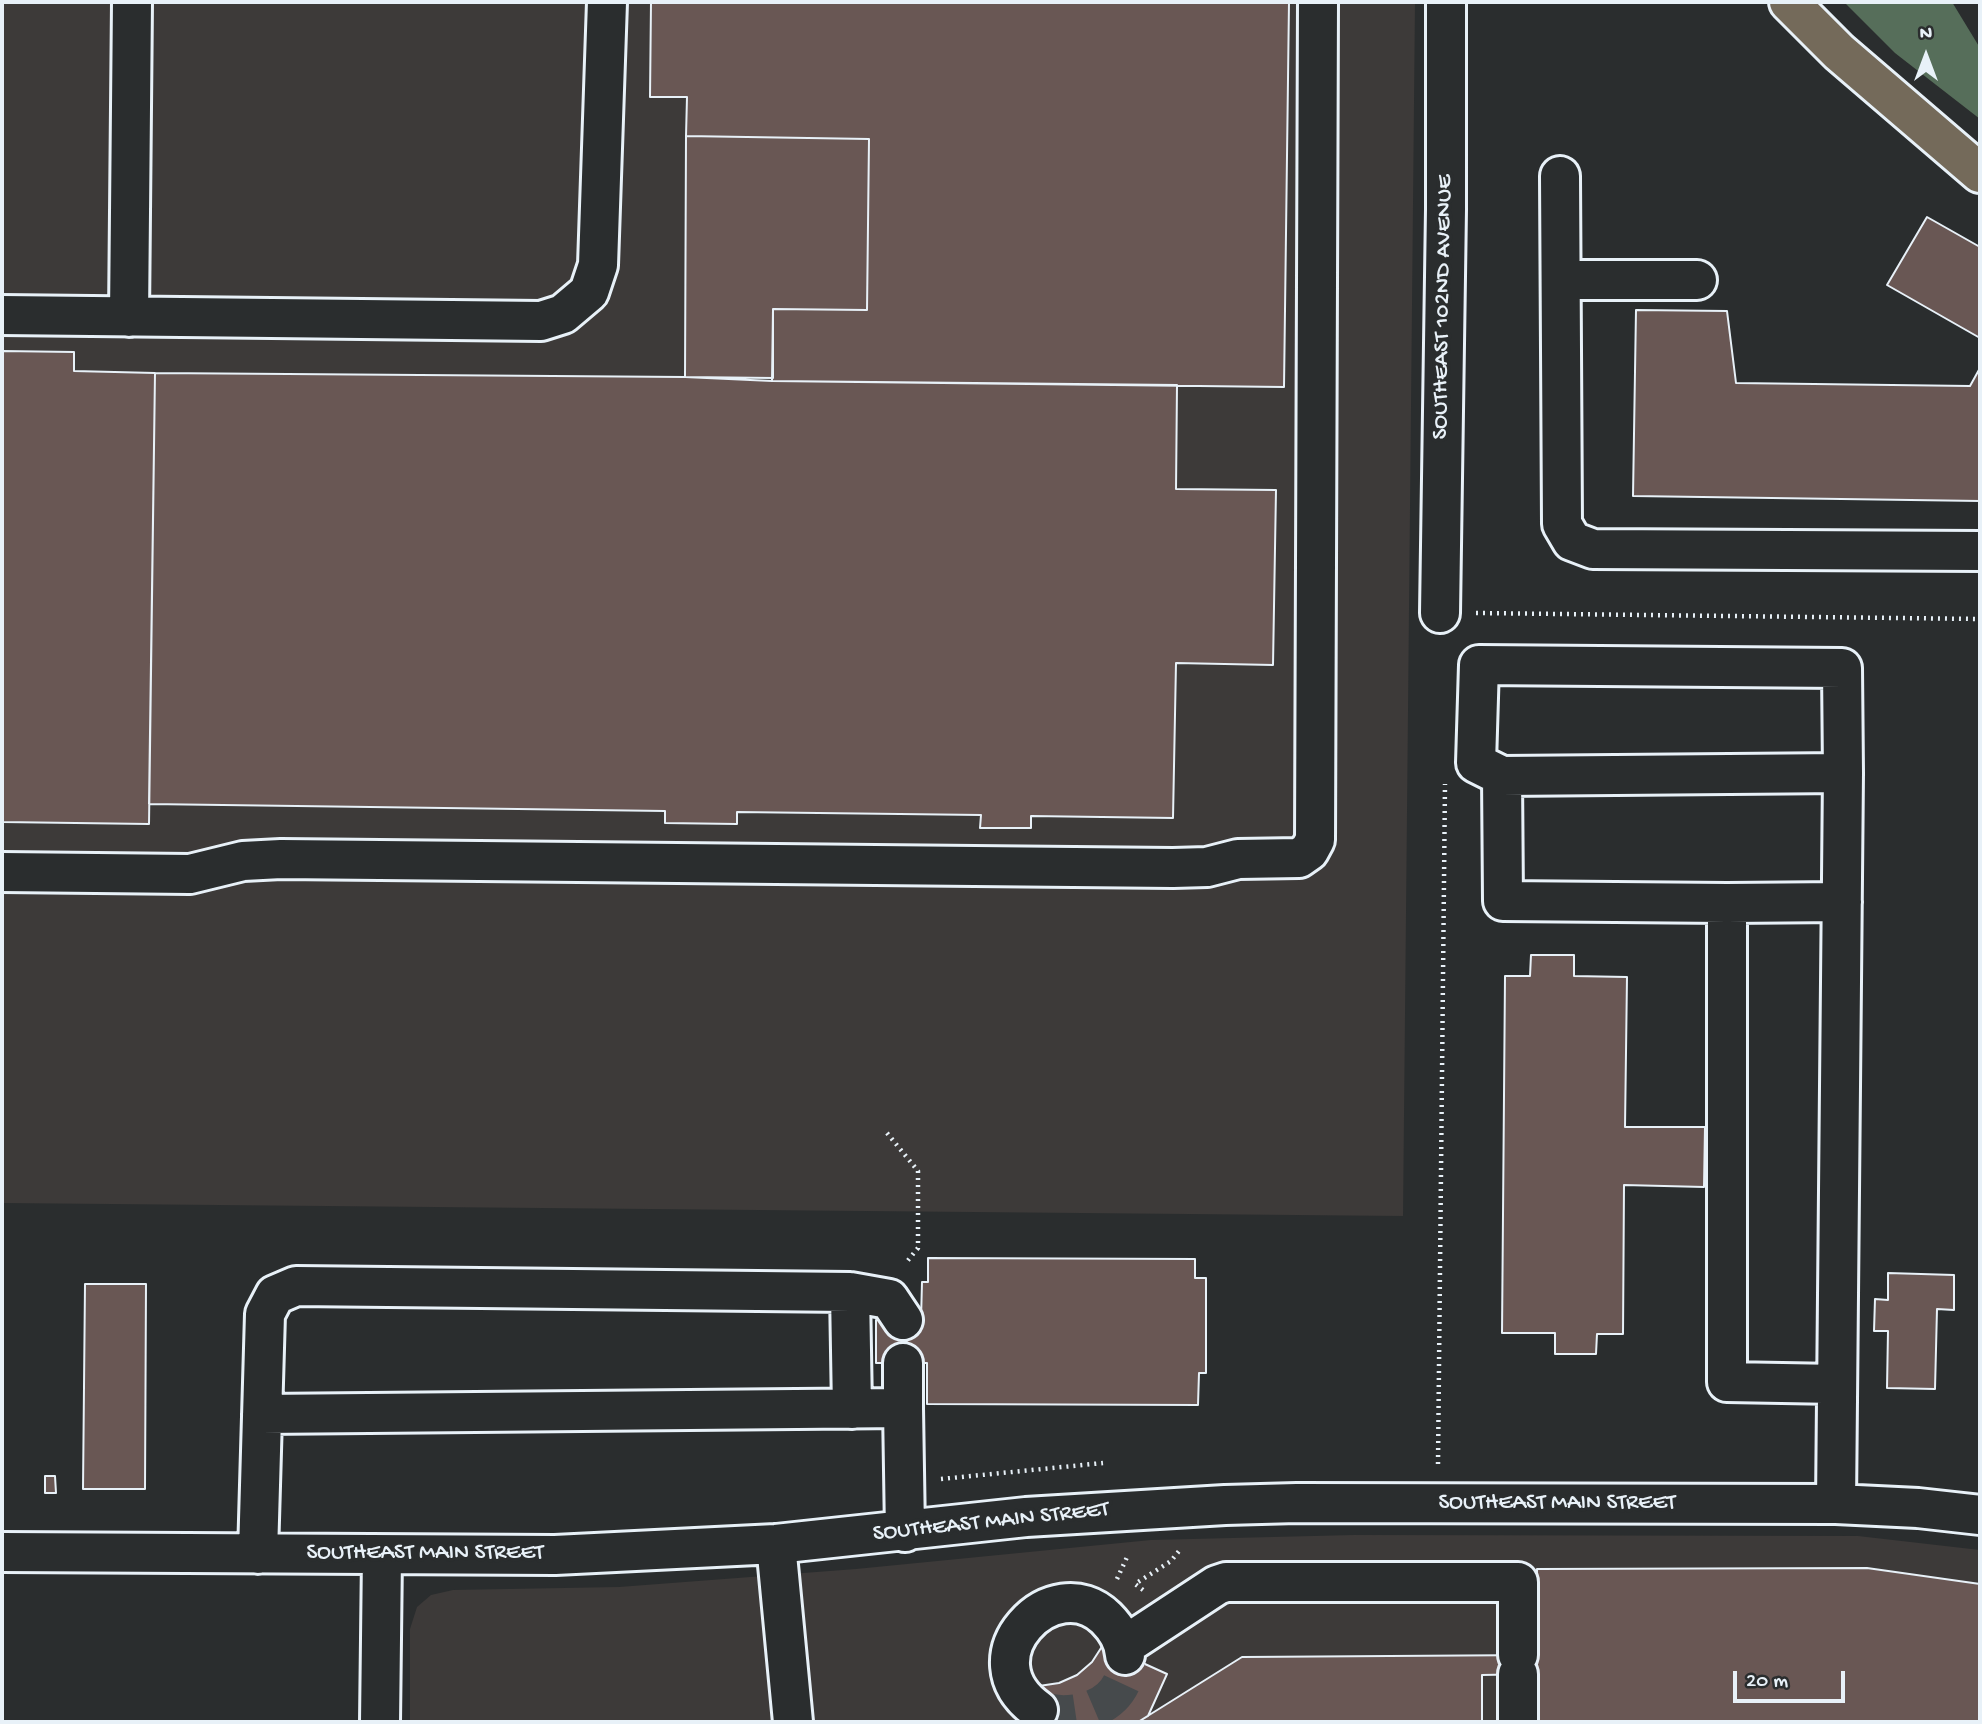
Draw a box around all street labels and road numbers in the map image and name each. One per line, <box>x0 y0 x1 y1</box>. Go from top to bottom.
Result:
street label: SOUTHEAST 102ND AVENUE <box>1428 174 1460 440</box>
street label: SOUTHEAST MAIN STREET <box>1438 1490 1676 1518</box>
street label: SOUTHEAST MAIN STREET <box>872 1497 1110 1549</box>
street label: SOUTHEAST MAIN STREET <box>306 1540 544 1568</box>

